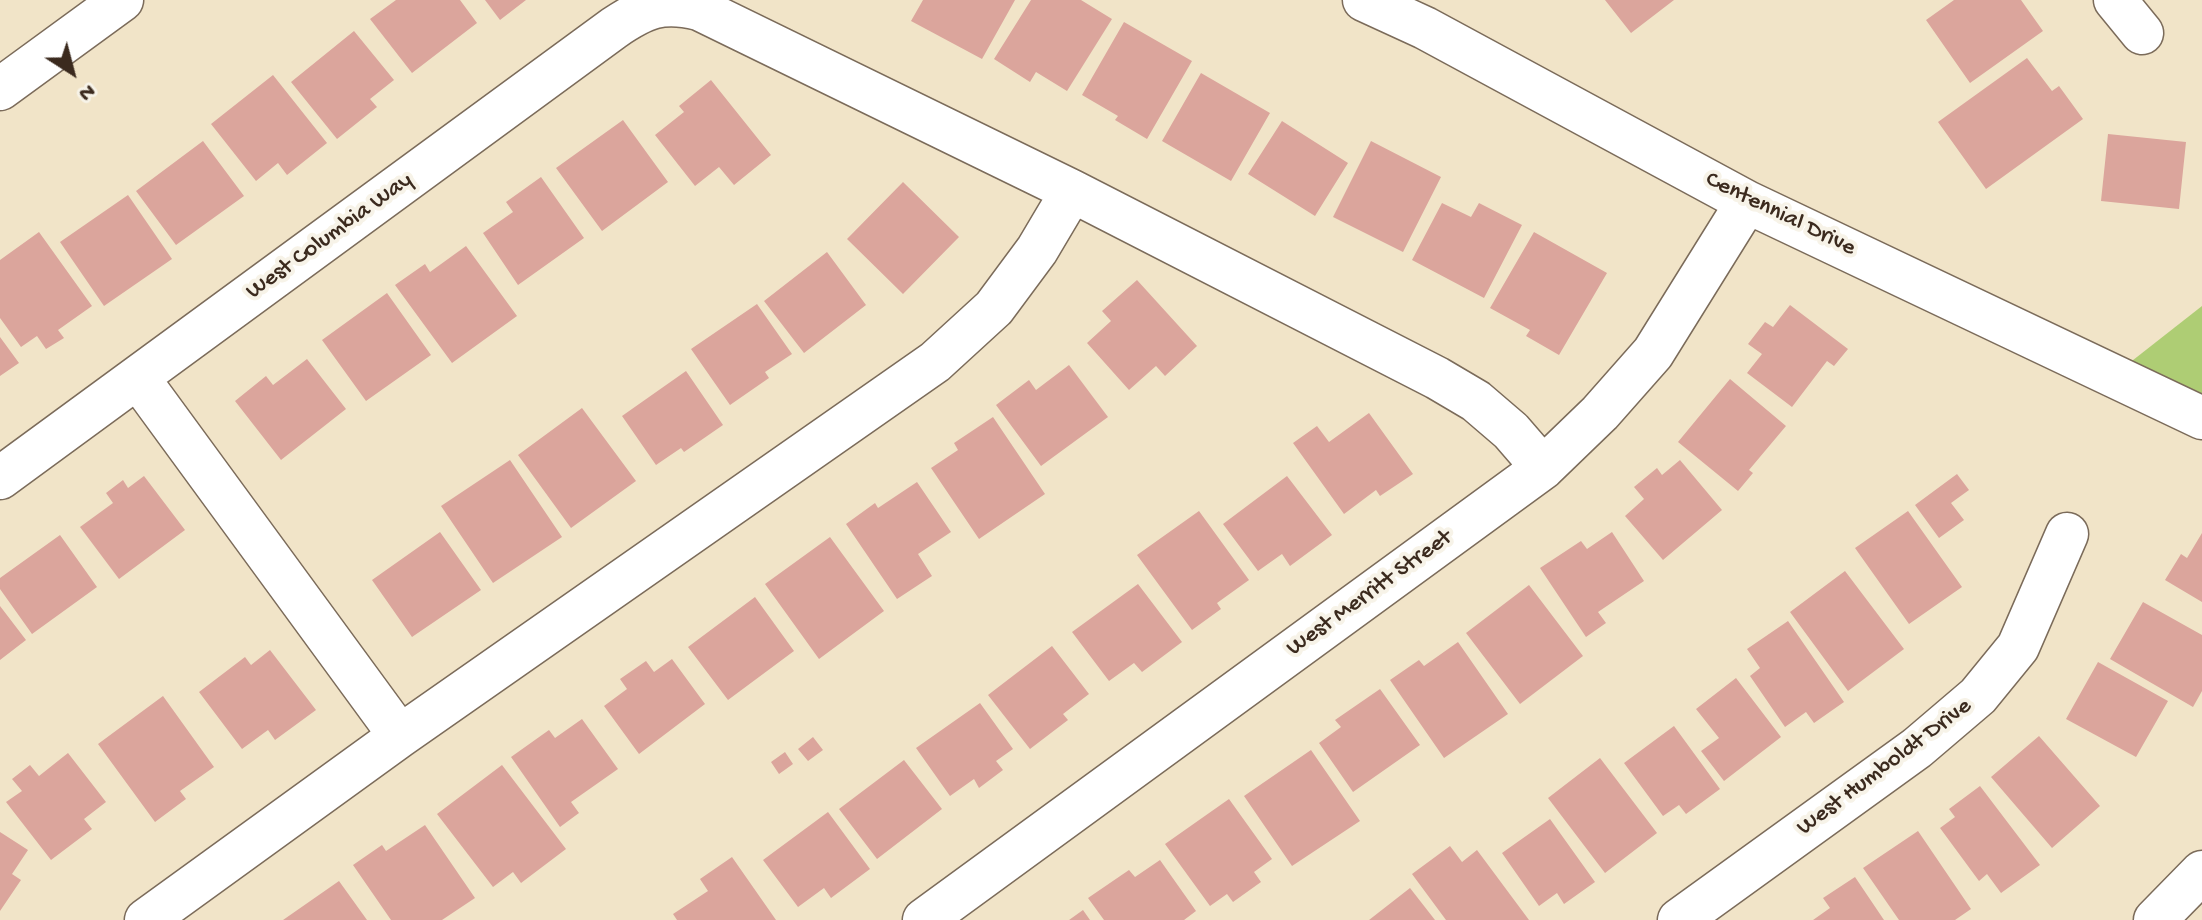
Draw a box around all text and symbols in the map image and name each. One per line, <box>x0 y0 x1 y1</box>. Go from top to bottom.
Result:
north arrow <box>32 32 112 112</box>
text: N <box>73 77 100 106</box>
street label: Centennial Drive <box>1700 166 1860 264</box>
street label: West Columbia Way <box>241 167 419 307</box>
street label: West Merritt Street <box>1282 524 1458 664</box>
street label: West Humboldt Drive <box>1792 693 1978 843</box>

